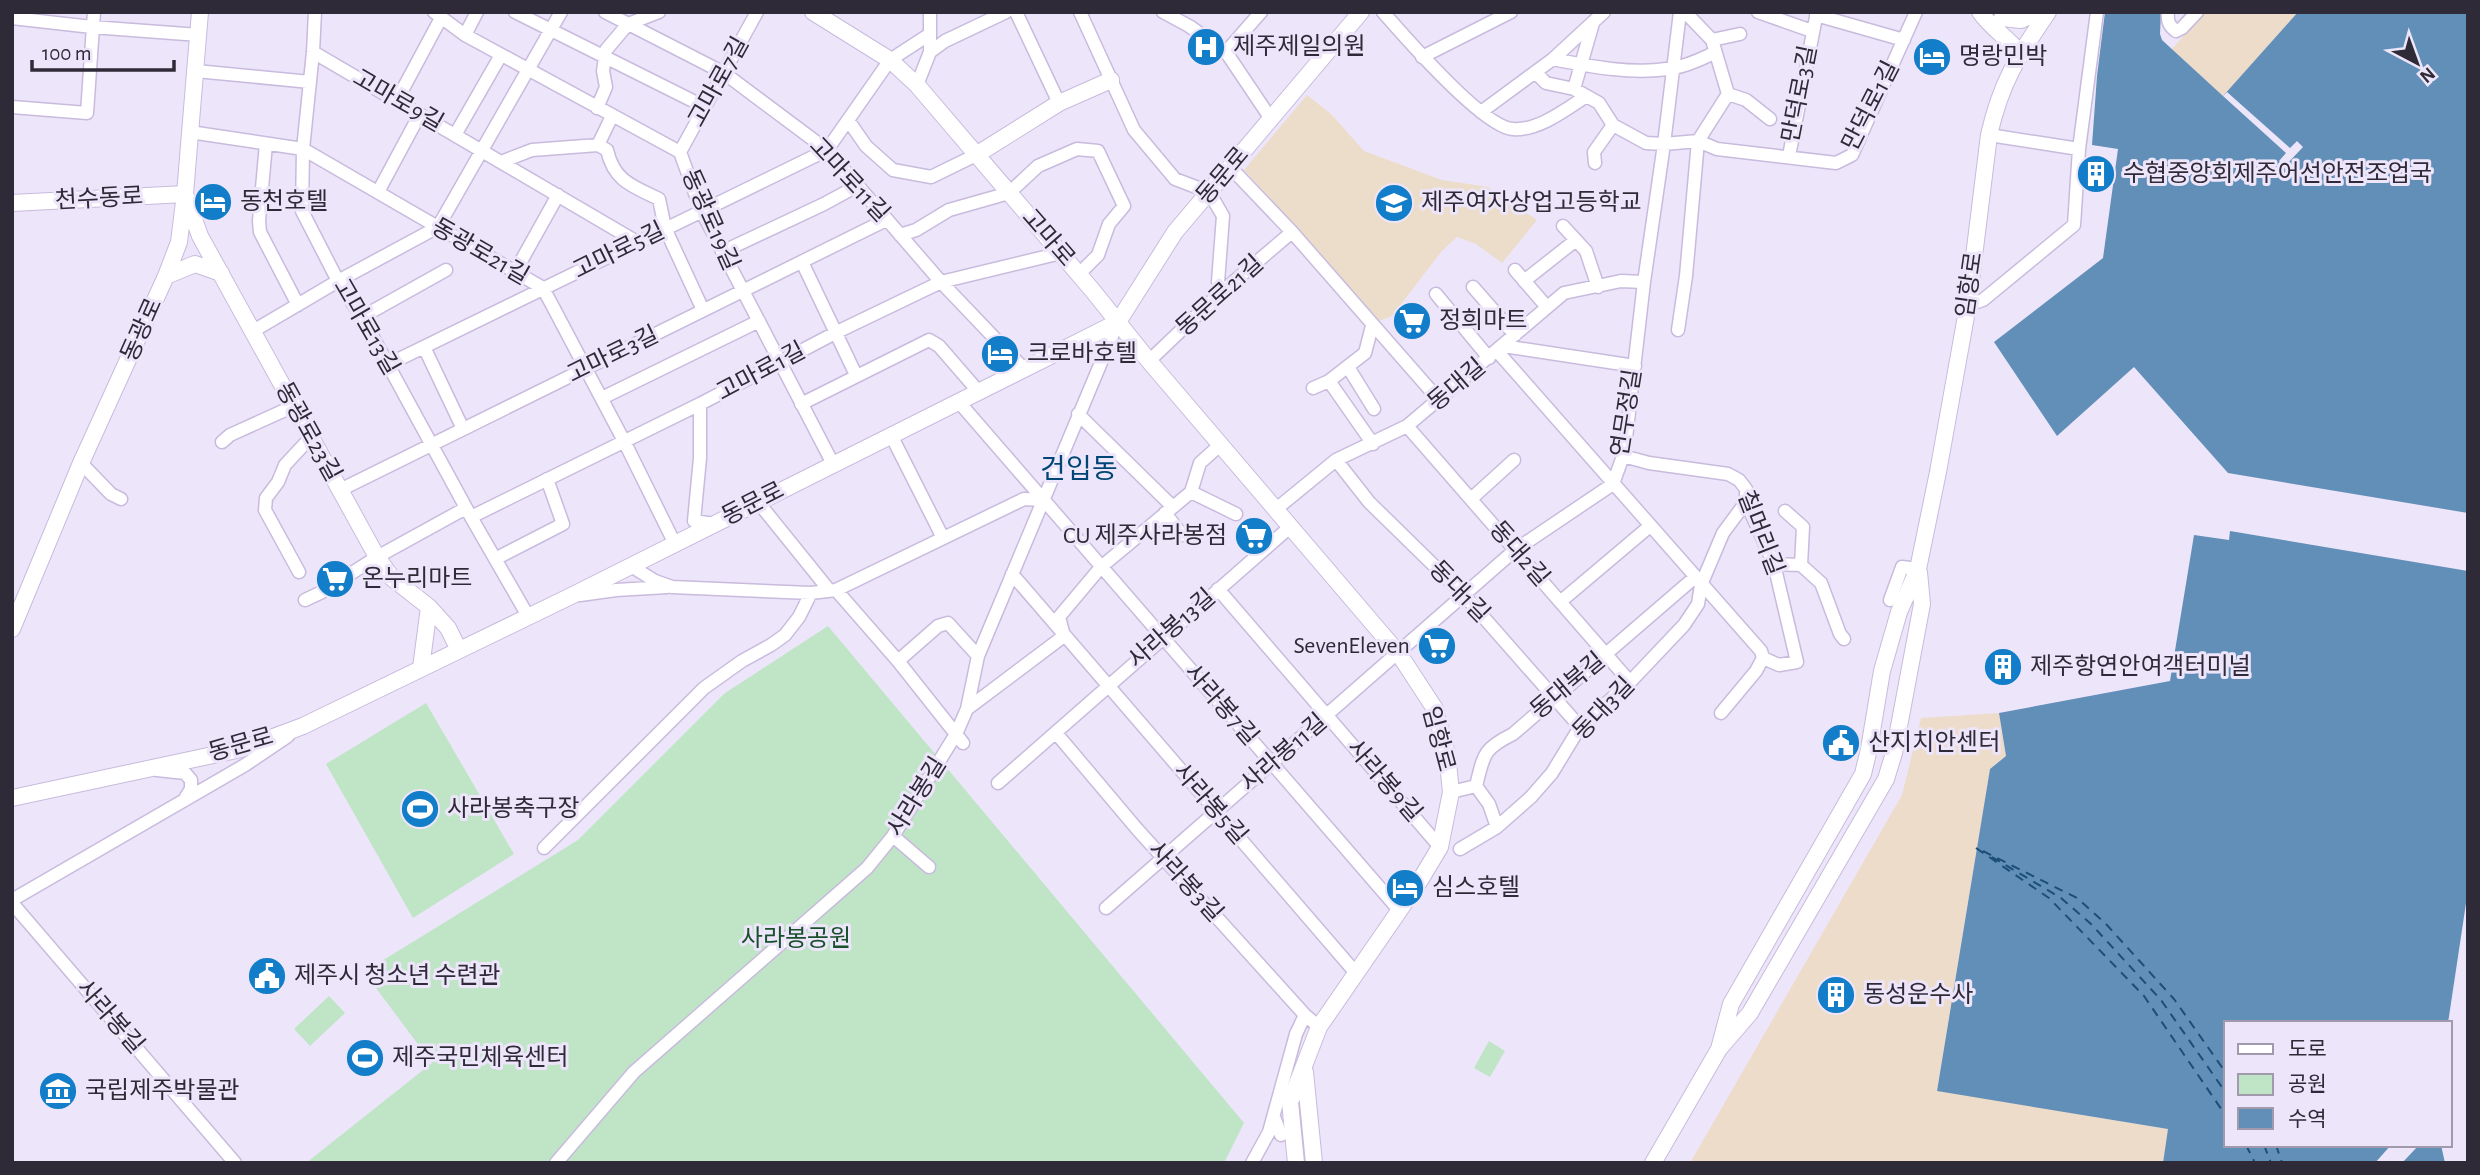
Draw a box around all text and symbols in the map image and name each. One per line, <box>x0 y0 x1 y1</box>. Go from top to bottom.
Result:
hospital icon: 제주제일의원 <box>1185 26 1227 68</box>
scale bar <box>32 28 173 72</box>
north arrow <box>2382 28 2452 98</box>
street label: 고마로7길 <box>684 33 753 131</box>
place label: 제주제일의원 <box>1233 34 1365 59</box>
hotel icon: 명랑민박 <box>1911 36 1953 78</box>
text: 100 m <box>42 43 92 64</box>
street label: 만덕로3길 <box>1778 43 1821 144</box>
place label: 명랑민박 <box>1959 43 2047 69</box>
street label: 만덕로1길 <box>1837 57 1904 154</box>
text: N <box>2416 63 2438 86</box>
street label: 고마로9길 <box>349 65 448 136</box>
street label: 고마로11길 <box>804 133 894 227</box>
street label: 동문로 <box>1193 143 1253 209</box>
building icon: 수협중앙회제주어선안전조업국 <box>2075 153 2117 195</box>
place label: 수협중앙회제주어선안전조업국 <box>2123 160 2432 186</box>
street label: 동광로19길 <box>677 165 744 274</box>
hotel icon: 동천호텔 <box>192 181 234 223</box>
school or university icon: 제주여자상업고등학교 <box>1373 182 1415 224</box>
street label: 천수동로 <box>54 184 144 213</box>
place label: 동천호텔 <box>240 189 328 214</box>
place label: 제주여자상업고등학교 <box>1421 189 1642 215</box>
street label: 고마로 <box>1017 204 1080 271</box>
street label: 동광로21길 <box>427 214 533 289</box>
street label: 고마로5길 <box>569 218 668 283</box>
street label: 동문로21길 <box>1171 250 1268 341</box>
street label: 임항로 <box>1953 250 1986 319</box>
street label: 고마로13길 <box>329 274 404 379</box>
street label: 동광로 <box>117 294 166 365</box>
supermarket icon: 정희마트 <box>1391 300 1433 342</box>
place label: 정희마트 <box>1439 308 1527 333</box>
street label: 고마로3길 <box>563 322 662 387</box>
hotel icon: 크로바호텔 <box>979 333 1021 375</box>
street label: 고마로1길 <box>712 338 809 405</box>
place label: 크로바호텔 <box>1027 341 1137 366</box>
street label: 동대길 <box>1423 354 1490 415</box>
street label: 연무정길 <box>1607 367 1646 458</box>
street label: 동광로23길 <box>271 378 346 486</box>
district label: 건입동 <box>1040 454 1118 484</box>
street label: 동문로 <box>718 478 788 530</box>
street label: 칠머리길 <box>1733 487 1789 579</box>
supermarket icon: CU 제주사라봉점 <box>1233 515 1275 557</box>
street label: 동대2길 <box>1485 516 1554 591</box>
place label: CU 제주사라봉점 <box>1063 522 1227 548</box>
street label: 동대1길 <box>1424 556 1494 627</box>
supermarket icon: 온누리마트 <box>314 558 356 600</box>
place label: 온누리마트 <box>362 566 472 591</box>
street label: 사라봉13길 <box>1123 584 1220 673</box>
supermarket icon: SevenEleven <box>1416 625 1458 667</box>
place label: SevenEleven <box>1294 634 1410 658</box>
building icon: 제주항연안여객터미널 <box>1982 646 2024 688</box>
street label: 동대북길 <box>1526 648 1610 724</box>
place label: 제주항연안여객터미널 <box>2030 653 2251 679</box>
street label: 사라봉7길 <box>1180 659 1263 750</box>
street label: 동대3길 <box>1568 673 1639 745</box>
street label: 임항로 <box>1418 704 1459 774</box>
street label: 사라봉11길 <box>1236 709 1331 796</box>
public building icon: 산지치안센터 <box>1820 722 1862 764</box>
street label: 동문로 <box>206 724 276 766</box>
place label: 산지치안센터 <box>1868 730 2000 755</box>
street label: 사라봉9길 <box>1342 735 1426 826</box>
street label: 사라봉길 <box>883 753 951 841</box>
street label: 사라봉5길 <box>1169 758 1252 849</box>
sports icon: 사라봉축구장 <box>399 788 441 830</box>
place label: 사라봉축구장 <box>447 795 579 821</box>
street label: 사라봉3길 <box>1143 837 1228 927</box>
hotel icon: 심스호텔 <box>1384 867 1426 909</box>
place label: 심스호텔 <box>1432 875 1520 900</box>
park label: 사라봉공원 <box>741 926 851 951</box>
public building icon: 제주시 청소년 수련관 <box>246 955 288 997</box>
place label: 제주시 청소년 수련관 <box>294 963 501 988</box>
building icon: 동성운수사 <box>1815 974 1857 1016</box>
street label: 사라봉길 <box>72 975 149 1058</box>
place label: 동성운수사 <box>1863 982 1973 1007</box>
legend <box>2224 1021 2452 1147</box>
sports icon: 제주국민체육센터 <box>344 1037 386 1079</box>
text: 도로 <box>2288 1039 2327 1060</box>
place label: 제주국민체육센터 <box>392 1045 569 1070</box>
museum icon: 국립제주박물관 <box>37 1070 79 1112</box>
text: 공원 <box>2288 1073 2327 1095</box>
place label: 국립제주박물관 <box>85 1078 240 1103</box>
text: 수역 <box>2288 1108 2327 1130</box>

